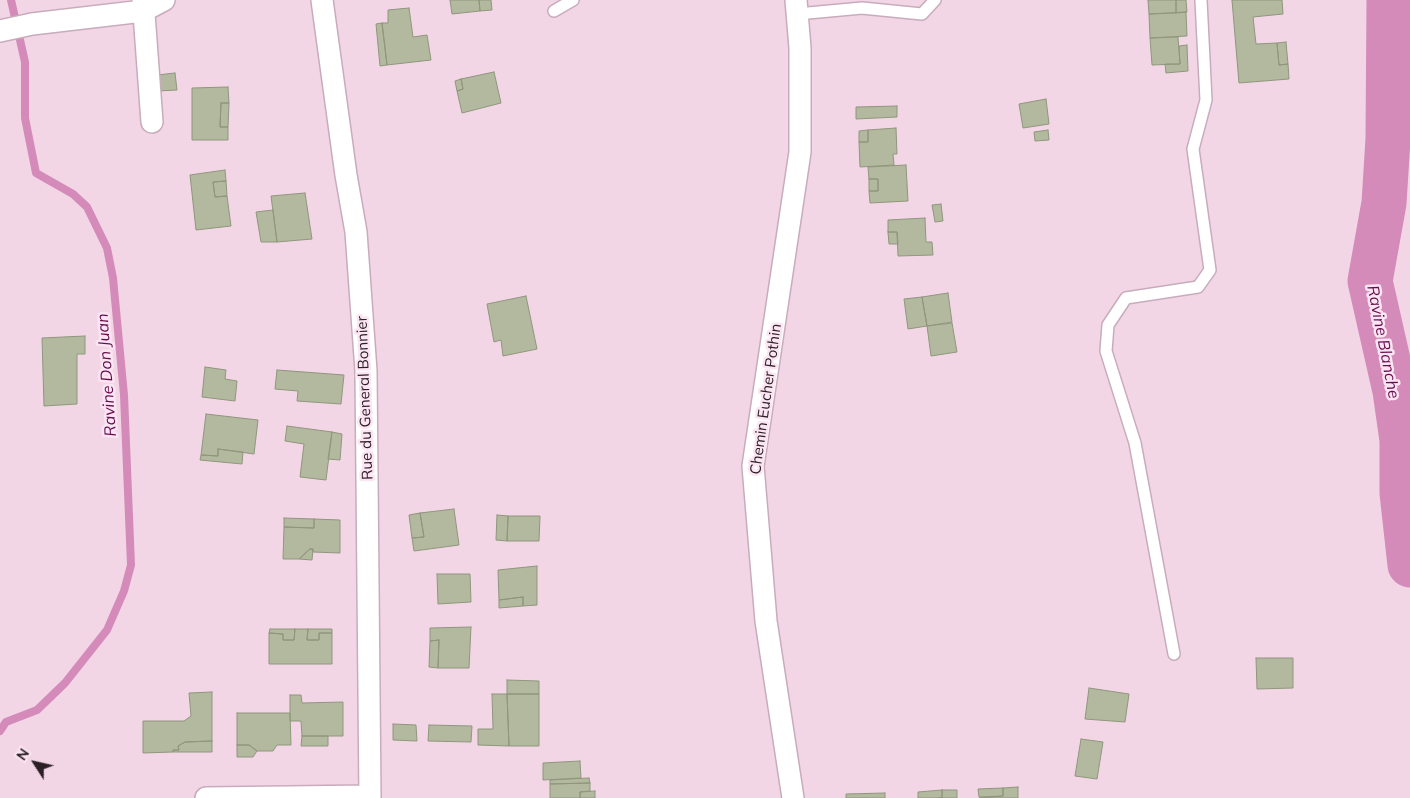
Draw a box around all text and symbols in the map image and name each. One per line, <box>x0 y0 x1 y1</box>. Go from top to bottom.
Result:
water label: Ravine Blanche <box>1363 284 1403 400</box>
water label: Ravine Don Juan <box>93 313 121 437</box>
street label: Rue du General Bonnier <box>353 316 377 480</box>
street label: Chemin Eucher Pothin <box>746 322 786 476</box>
north arrow <box>10 738 60 788</box>
text: N <box>12 745 33 764</box>

